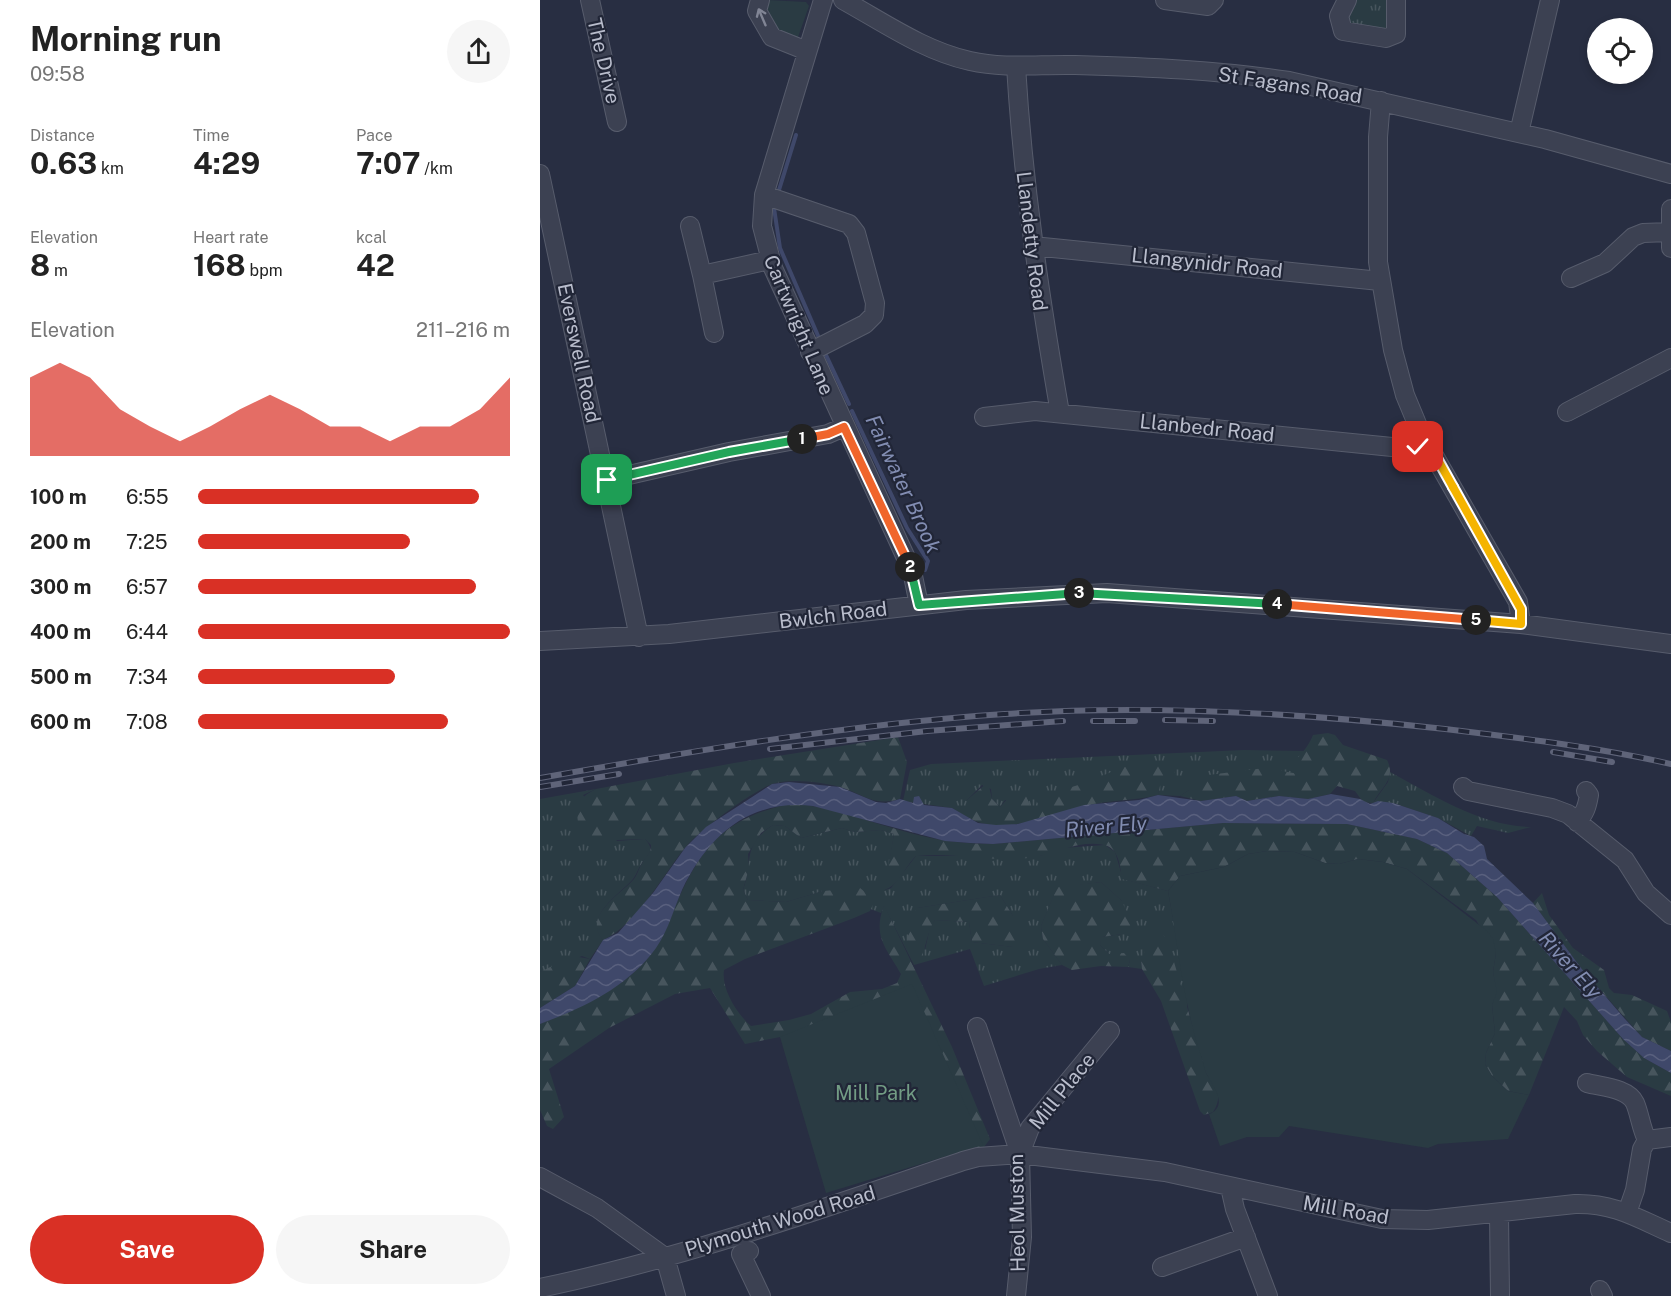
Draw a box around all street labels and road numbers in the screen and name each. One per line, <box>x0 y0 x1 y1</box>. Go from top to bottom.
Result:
street label: The Drive <box>582 16 626 106</box>
street label: St Fagans Road <box>1216 62 1364 108</box>
street label: Llandetty Road <box>1012 170 1052 312</box>
street label: Llangynidr Road <box>1130 243 1284 283</box>
street label: Cartwright Lane <box>759 251 839 399</box>
street label: Everswell Road <box>553 281 605 425</box>
street label: Llanbedr Road <box>1138 409 1276 447</box>
street label: Bwlch Road <box>777 596 889 634</box>
street label: Mill Place <box>1024 1048 1100 1134</box>
street label: Heol Muston <box>1004 1154 1030 1272</box>
street label: Plymouth Wood Road <box>682 1181 878 1261</box>
street label: Mill Road <box>1301 1191 1391 1229</box>

